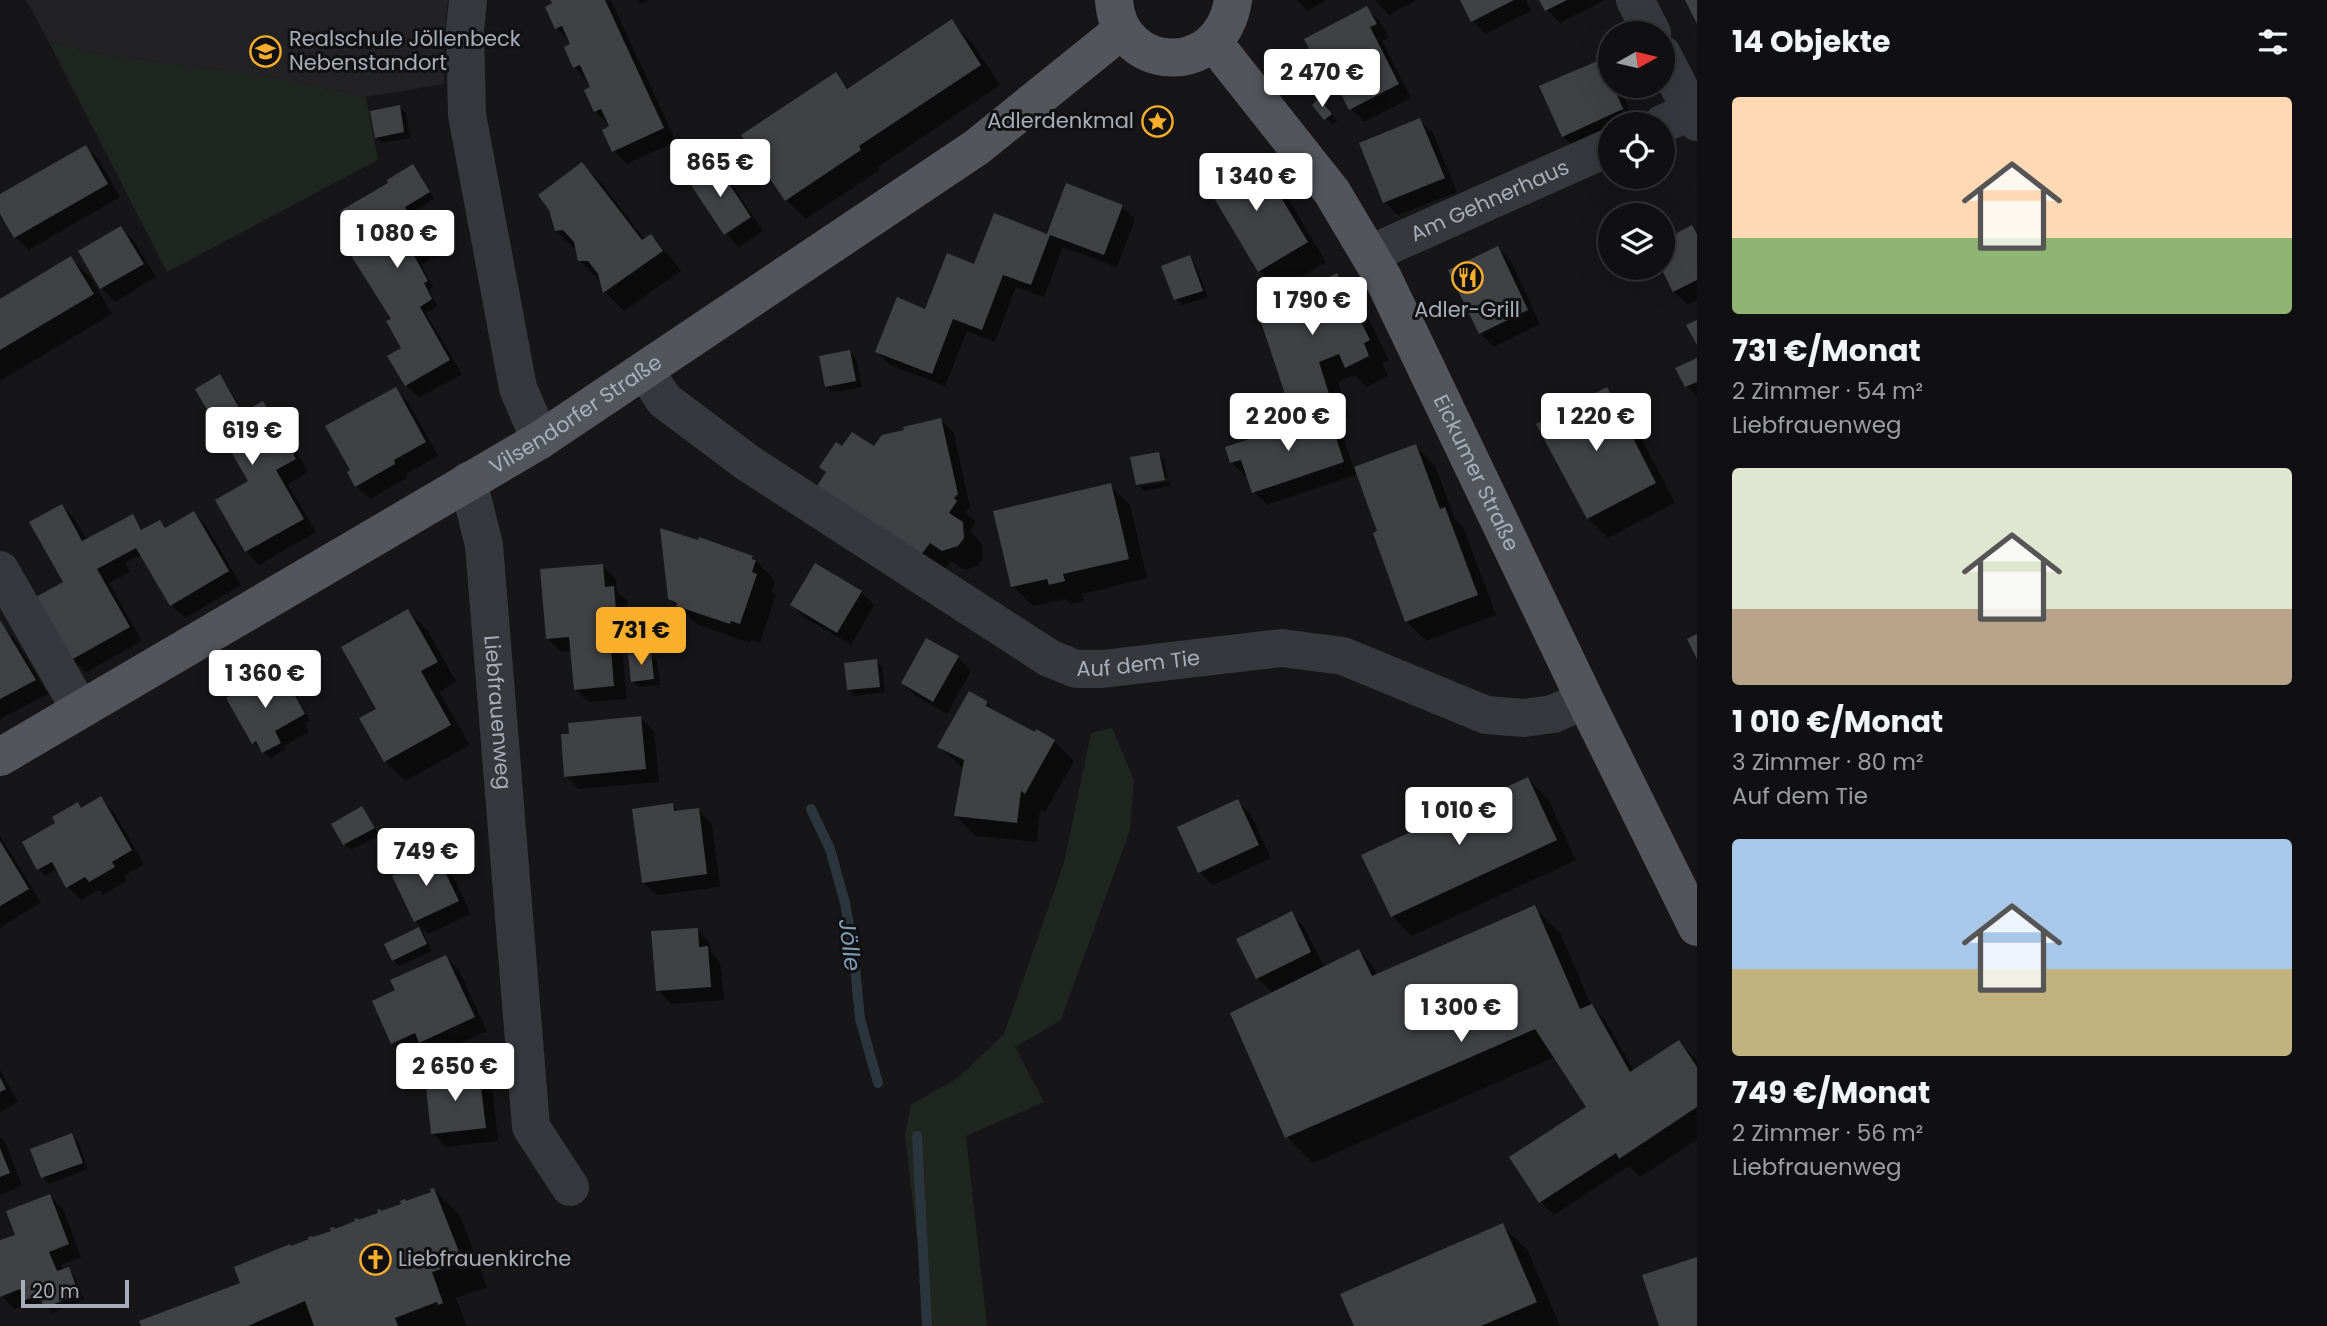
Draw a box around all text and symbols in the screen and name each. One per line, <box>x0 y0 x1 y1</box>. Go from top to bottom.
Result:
text: 14 Objekte <box>1732 20 1890 63</box>
north arrow <box>1598 21 1675 98</box>
map controls <box>1598 21 1675 280</box>
icon: filters <box>2254 23 2292 61</box>
place label: Realschule Jöllenbeck Nebenstandort <box>289 24 521 77</box>
school or university icon: Realschule Jöllenbeck Nebenstandort <box>249 34 283 68</box>
pin: 2 470 € <box>1257 50 1387 109</box>
text: 2 470 € <box>1280 56 1364 88</box>
place icon: Adlerdenkmal <box>1140 104 1174 138</box>
place label: Adlerdenkmal <box>987 106 1134 135</box>
button: locate <box>1598 112 1675 189</box>
pin: 865 € <box>671 140 769 199</box>
icon: home <box>1949 143 2075 269</box>
text: 865 € <box>686 146 754 178</box>
street label: Am Gehnerhaus <box>1406 152 1573 248</box>
pin: 1 340 € <box>1191 154 1321 213</box>
text: 1 340 € <box>1215 160 1297 192</box>
button: layers <box>1598 203 1675 280</box>
pin: 1 080 € <box>332 210 462 270</box>
text: 1 080 € <box>356 217 438 249</box>
restaurant icon: Adler-Grill <box>1450 261 1484 295</box>
pin: 1 790 € <box>1247 278 1377 337</box>
text: 1 790 € <box>1273 284 1351 316</box>
place label: Adler-Grill <box>1414 295 1520 324</box>
text: 731 €/Monat <box>1732 329 1921 372</box>
street label: Vilsendorfer Straße <box>484 347 667 481</box>
text: 2 Zimmer · 54 m² <box>1732 375 1923 407</box>
street label: Eickumer Straße <box>1427 389 1527 556</box>
pin: 2 200 € <box>1223 393 1353 453</box>
pin: 1 220 € <box>1531 393 1661 453</box>
text: 2 200 € <box>1246 400 1330 432</box>
text: 1 220 € <box>1557 400 1635 432</box>
pin: 619 € <box>203 407 301 467</box>
text: Liebfrauenweg <box>1732 409 1901 441</box>
text: 619 € <box>222 414 282 446</box>
icon: home <box>1949 514 2075 640</box>
pin: 731 € <box>592 608 690 667</box>
text: 731 € <box>612 614 670 646</box>
street label: Liebfrauenweg <box>477 634 519 791</box>
street label: Auf dem Tie <box>1076 643 1202 683</box>
pin: 1 360 € <box>200 650 330 710</box>
text: 1 360 € <box>225 657 305 689</box>
text: 1 010 €/Monat <box>1732 700 1943 743</box>
text: 3 Zimmer · 80 m² <box>1732 746 1924 778</box>
text: Auf dem Tie <box>1732 780 1868 812</box>
pin: 1 010 € <box>1394 788 1524 847</box>
text: 1 010 € <box>1421 794 1497 826</box>
pin: 749 € <box>377 828 475 888</box>
text: 749 € <box>393 835 459 867</box>
icon: home <box>1949 885 2075 1011</box>
water label: Jölle <box>831 917 869 973</box>
pin: 1 300 € <box>1396 984 1526 1044</box>
text: 1 300 € <box>1421 991 1501 1023</box>
pin: 2 650 € <box>390 1044 520 1103</box>
text: 2 650 € <box>412 1050 498 1082</box>
text: 749 €/Monat <box>1732 1071 1930 1114</box>
text: 2 Zimmer · 56 m² <box>1732 1117 1923 1149</box>
text: Liebfrauenweg <box>1732 1151 1901 1183</box>
church icon: Liebfrauenkirche <box>358 1242 392 1276</box>
place label: Liebfrauenkirche <box>398 1244 571 1273</box>
scale bar <box>21 1277 130 1309</box>
text: 20 m <box>32 1278 80 1305</box>

